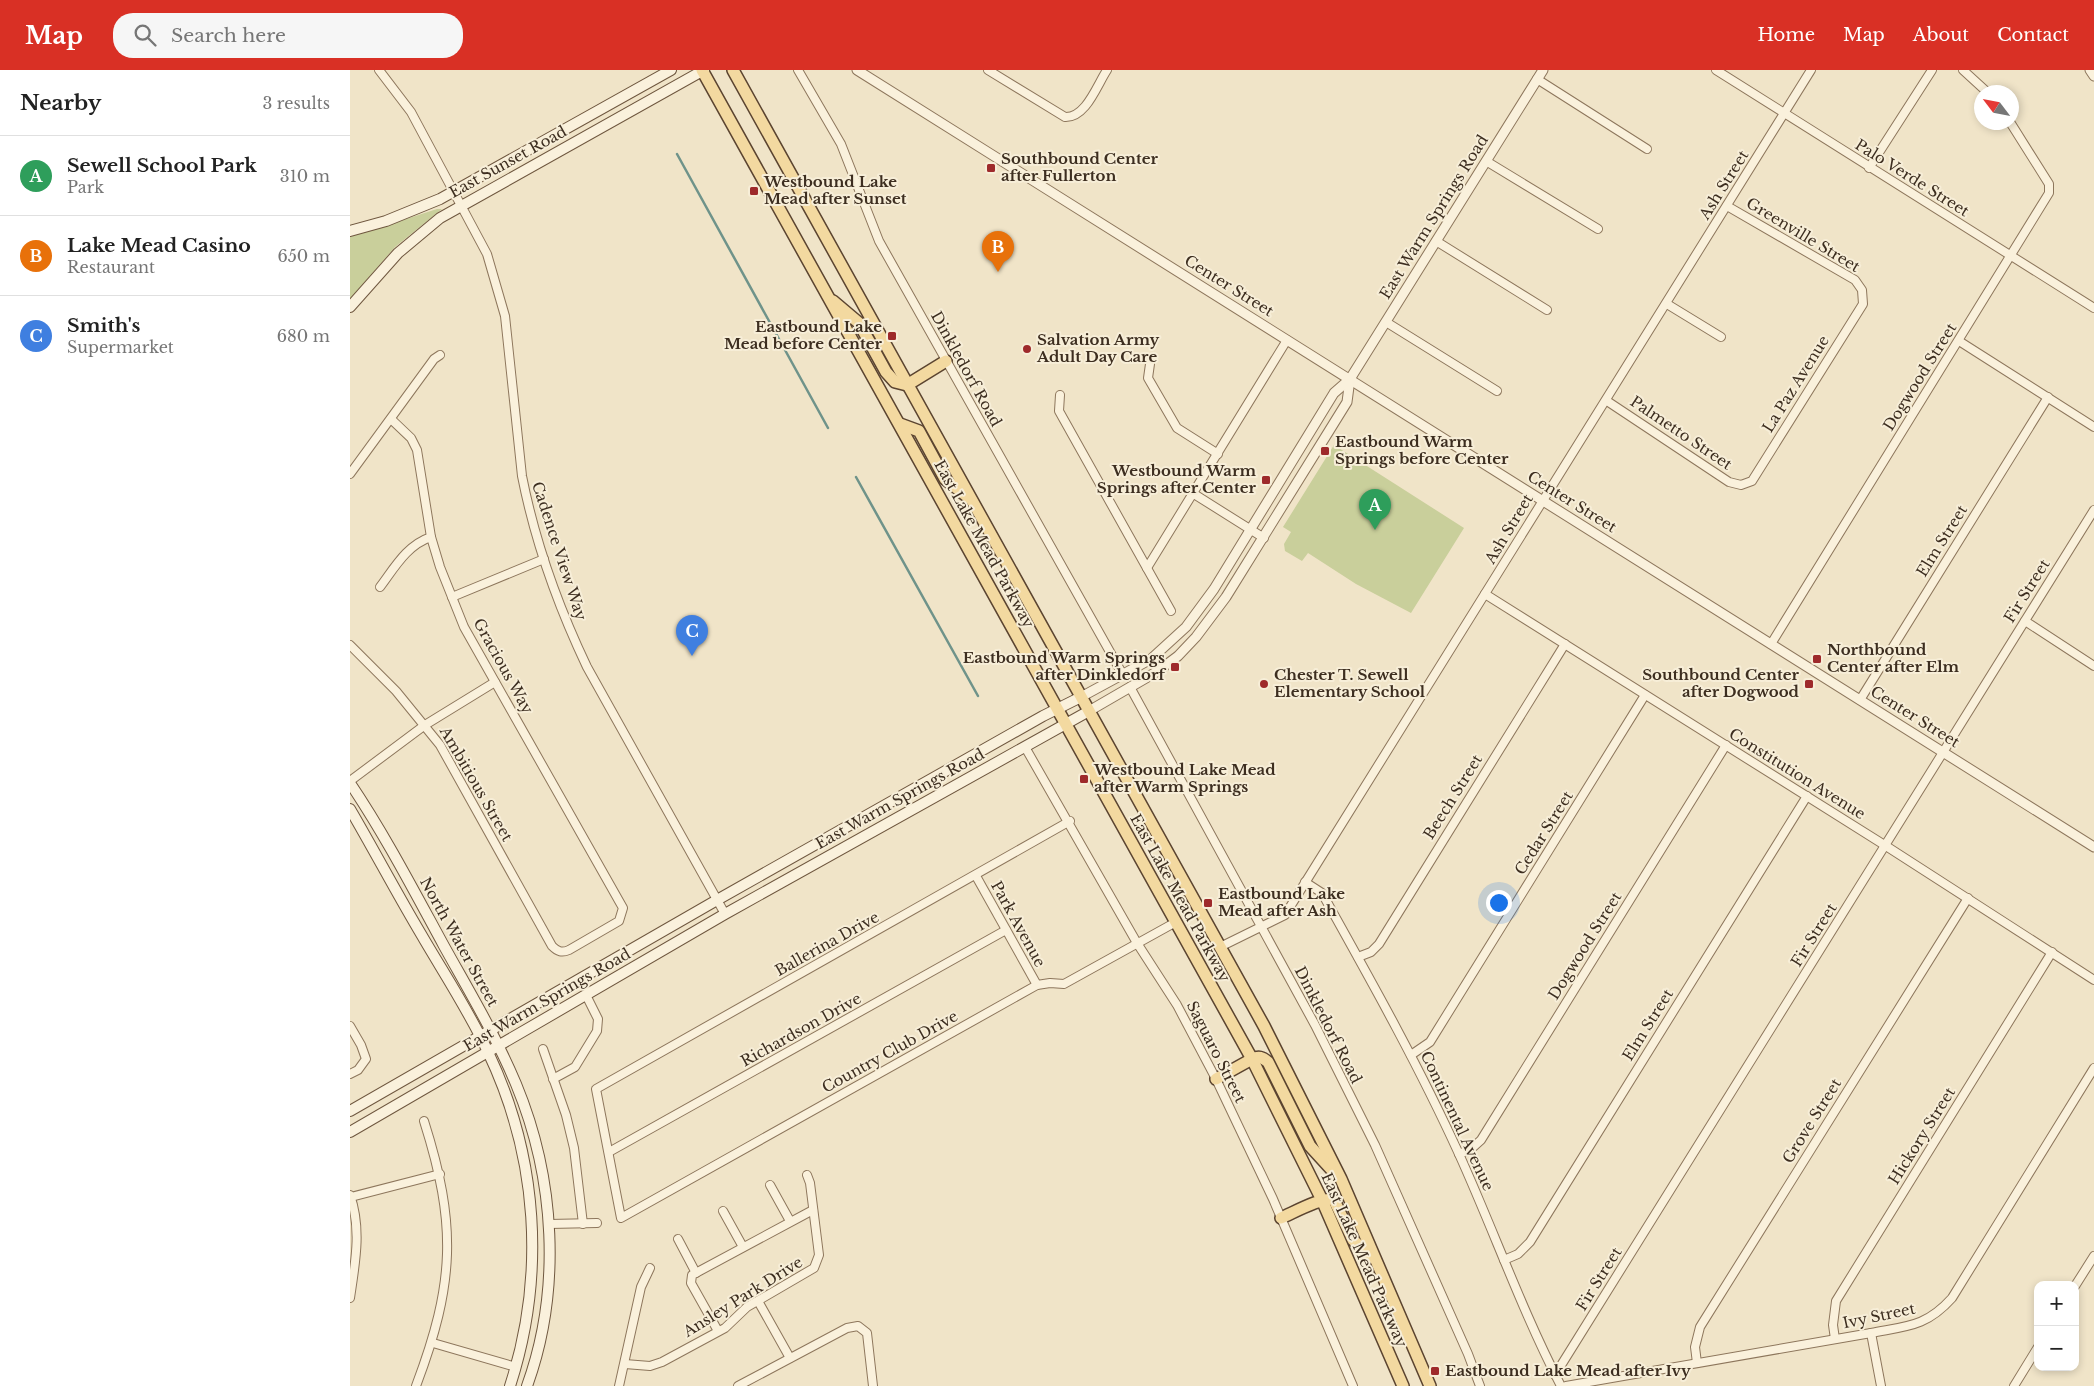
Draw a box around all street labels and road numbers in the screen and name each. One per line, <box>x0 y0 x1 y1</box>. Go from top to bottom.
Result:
street label: East Sunset Road <box>446 121 570 202</box>
street label: East Warm Springs Road <box>1375 131 1492 302</box>
street label: Palo Verde Street <box>1852 135 1973 221</box>
street label: Ash Street <box>1694 146 1753 224</box>
street label: Greenville Street <box>1743 193 1864 276</box>
street label: Center Street <box>1181 251 1278 321</box>
street label: Dinkledorf Road <box>927 308 1006 430</box>
street label: Dogwood Street <box>1879 319 1961 434</box>
street label: La Paz Avenue <box>1758 332 1833 436</box>
street label: Palmetto Street <box>1627 392 1736 474</box>
street label: East Lake Mead Parkway <box>930 456 1039 631</box>
street label: Center Street <box>1524 467 1621 537</box>
street label: Cadence View Way <box>528 479 591 623</box>
street label: Ash Street <box>1480 490 1537 568</box>
street label: Elm Street <box>1912 501 1971 580</box>
street label: Fir Street <box>2000 555 2054 626</box>
street label: Gracious Way <box>469 615 538 717</box>
street label: Center Street <box>1867 682 1964 752</box>
street label: Ambitious Street <box>435 722 517 845</box>
street label: Constitution Avenue <box>1726 724 1869 823</box>
street label: East Warm Springs Road <box>812 744 987 853</box>
street label: Beech Street <box>1419 751 1486 843</box>
street label: Cedar Street <box>1510 787 1577 878</box>
street label: East Lake Mead Parkway <box>1126 810 1235 985</box>
street label: North Water Street <box>416 874 503 1010</box>
street label: Park Avenue <box>987 877 1050 970</box>
street label: Dogwood Street <box>1544 888 1626 1003</box>
street label: Fir Street <box>1787 899 1841 970</box>
street label: Ballerina Drive <box>771 907 882 980</box>
street label: East Warm Springs Road <box>460 944 634 1055</box>
street label: Dinkledorf Road <box>1291 963 1366 1087</box>
street label: Elm Street <box>1618 985 1677 1064</box>
street label: Richardson Drive <box>737 989 864 1071</box>
street label: Saguaro Street <box>1183 998 1250 1106</box>
street label: Country Club Drive <box>818 1006 961 1097</box>
street label: Continental Avenue <box>1417 1048 1498 1194</box>
street label: Grove Street <box>1778 1075 1845 1167</box>
street label: Hickory Street <box>1884 1083 1959 1188</box>
street label: East Lake Mead Parkway <box>1317 1170 1412 1350</box>
street label: Fir Street <box>1572 1243 1626 1314</box>
street label: Ansley Park Drive <box>679 1252 806 1342</box>
street label: Ivy Street <box>1841 1299 1917 1332</box>

